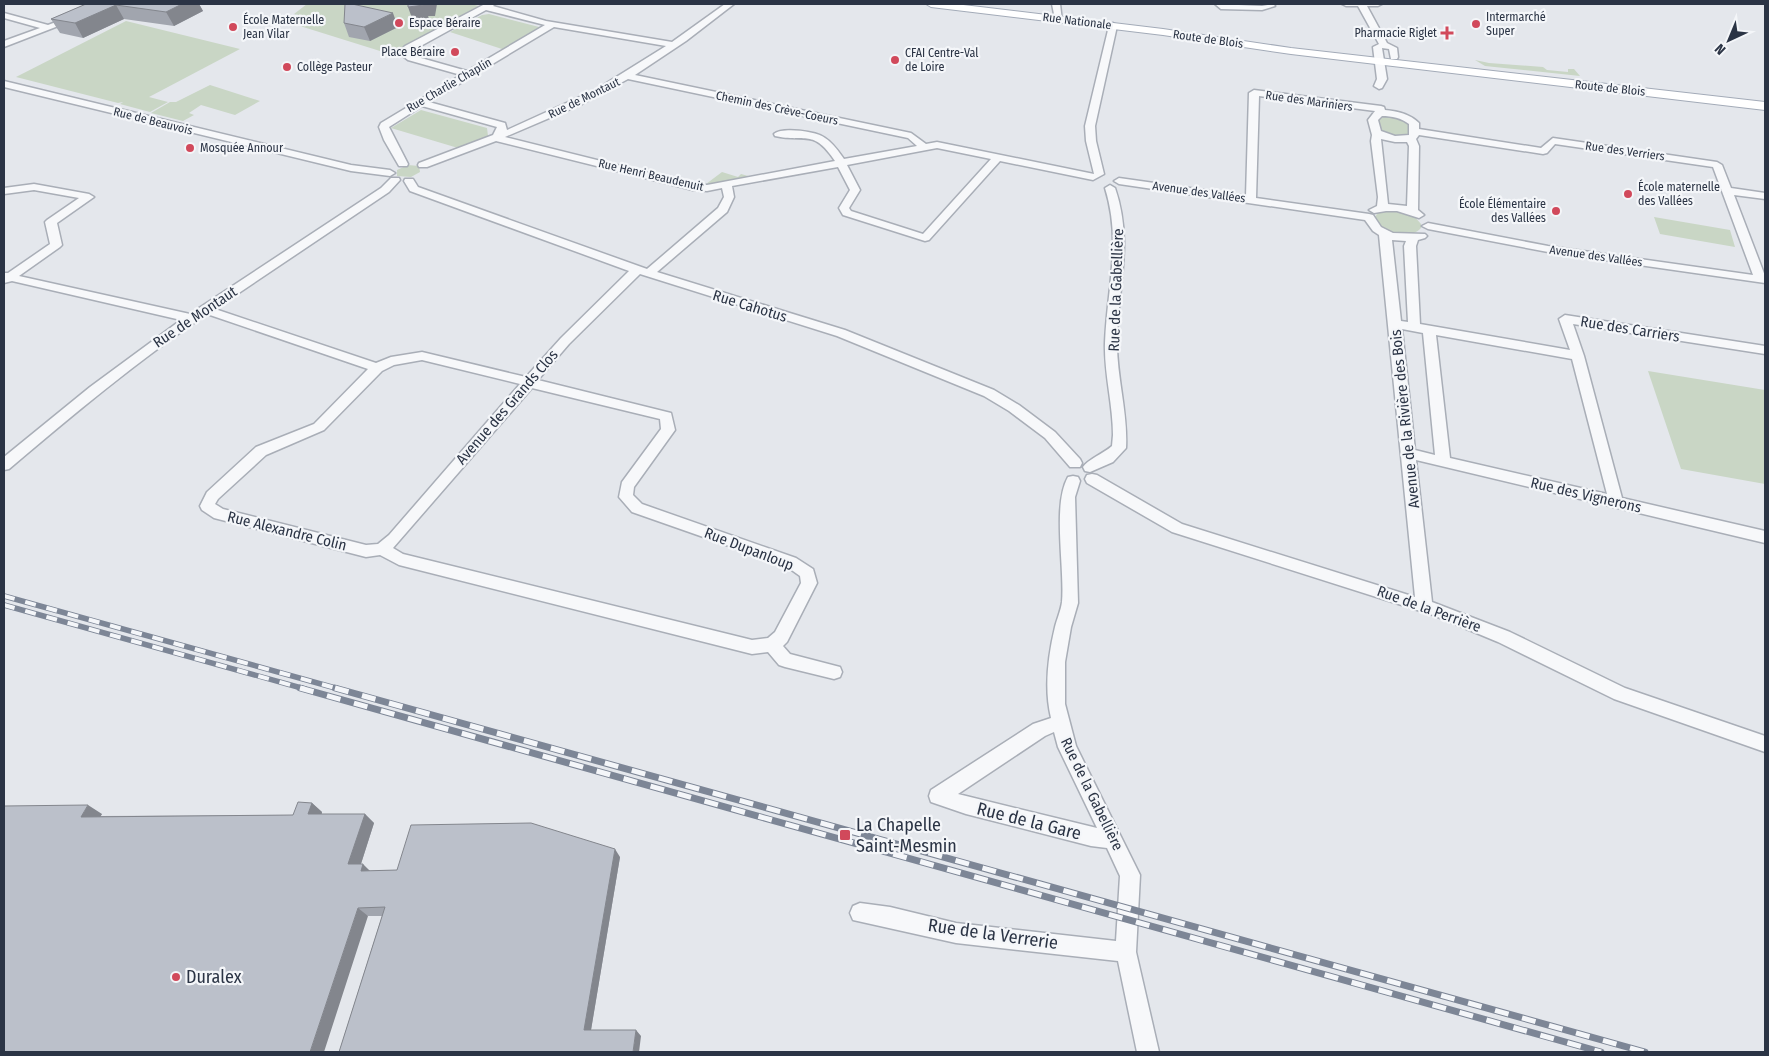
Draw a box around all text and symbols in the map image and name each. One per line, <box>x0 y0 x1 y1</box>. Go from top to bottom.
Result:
street label: Rue Nationale <box>1042 10 1112 32</box>
place label: Intermarché Super <box>1486 10 1546 38</box>
place label: École Maternelle Jean Vilar <box>243 12 324 41</box>
north arrow <box>1704 15 1754 65</box>
place label: Espace Béraire <box>409 16 481 30</box>
marker: Espace Béraire <box>393 17 405 29</box>
marker: Intermarché Super <box>1470 18 1482 30</box>
marker: École Maternelle Jean Vilar <box>227 21 239 33</box>
place label: Pharmacie Riglet <box>1354 26 1437 40</box>
street label: Route de Blois <box>1172 27 1244 51</box>
marker: Pharmacie Riglet <box>1441 27 1453 39</box>
text: N <box>1711 40 1729 58</box>
place label: Place Béraire <box>381 45 445 59</box>
marker: Place Béraire <box>449 46 461 58</box>
place label: CFAI Centre-Val de Loire <box>905 46 979 74</box>
marker: CFAI Centre-Val de Loire <box>889 54 901 66</box>
street label: Rue Charlie Chaplin <box>404 55 494 115</box>
place label: Collège Pasteur <box>297 60 373 74</box>
marker: Collège Pasteur <box>281 61 293 73</box>
street label: Rue de Montaut <box>546 75 622 121</box>
street label: Route de Blois <box>1574 77 1646 99</box>
street label: Chemin des Crève-Coeurs <box>715 88 839 128</box>
street label: Rue des Mariniers <box>1264 88 1354 114</box>
street label: Rue de Beauvois <box>112 104 194 138</box>
street label: Rue des Verriers <box>1584 138 1666 164</box>
place label: Mosquée Annour <box>200 141 284 155</box>
marker: Mosquée Annour <box>184 142 196 154</box>
street label: Rue Henri Beaudenuit <box>597 156 705 194</box>
street label: Avenue des Vallées <box>1152 179 1246 205</box>
place label: École maternelle des Vallées <box>1638 179 1720 208</box>
marker: École maternelle des Vallées <box>1622 188 1634 200</box>
place label: École Élémentaire des Vallées <box>1459 196 1546 225</box>
marker: École Élémentaire des Vallées <box>1550 205 1562 217</box>
street label: Rue de la Gabellière <box>1105 228 1127 352</box>
street label: Avenue des Vallées <box>1549 243 1643 269</box>
street label: Rue de Montaut <box>150 282 240 352</box>
street label: Rue Cahotus <box>711 286 789 326</box>
street label: Rue des Carriers <box>1579 312 1681 346</box>
street label: Avenue de la Rivière des Bois <box>1387 329 1423 509</box>
street label: Avenue des Grands Clos <box>452 346 562 468</box>
street label: Rue des Vignerons <box>1529 474 1643 516</box>
street label: Rue Alexandre Colin <box>226 507 348 555</box>
street label: Rue Dupanloup <box>702 524 796 574</box>
street label: Rue de la Perrière <box>1375 582 1483 636</box>
street label: Rue de la Gabellière <box>1057 735 1127 853</box>
street label: Rue de la Gare <box>975 797 1083 845</box>
place label: La Chapelle Saint-Mesmin <box>856 814 957 857</box>
marker: La Chapelle Saint-Mesmin <box>838 828 852 842</box>
street label: Rue de la Verrerie <box>927 914 1060 954</box>
place label: Duralex <box>186 966 242 988</box>
marker: Duralex <box>170 971 182 983</box>

